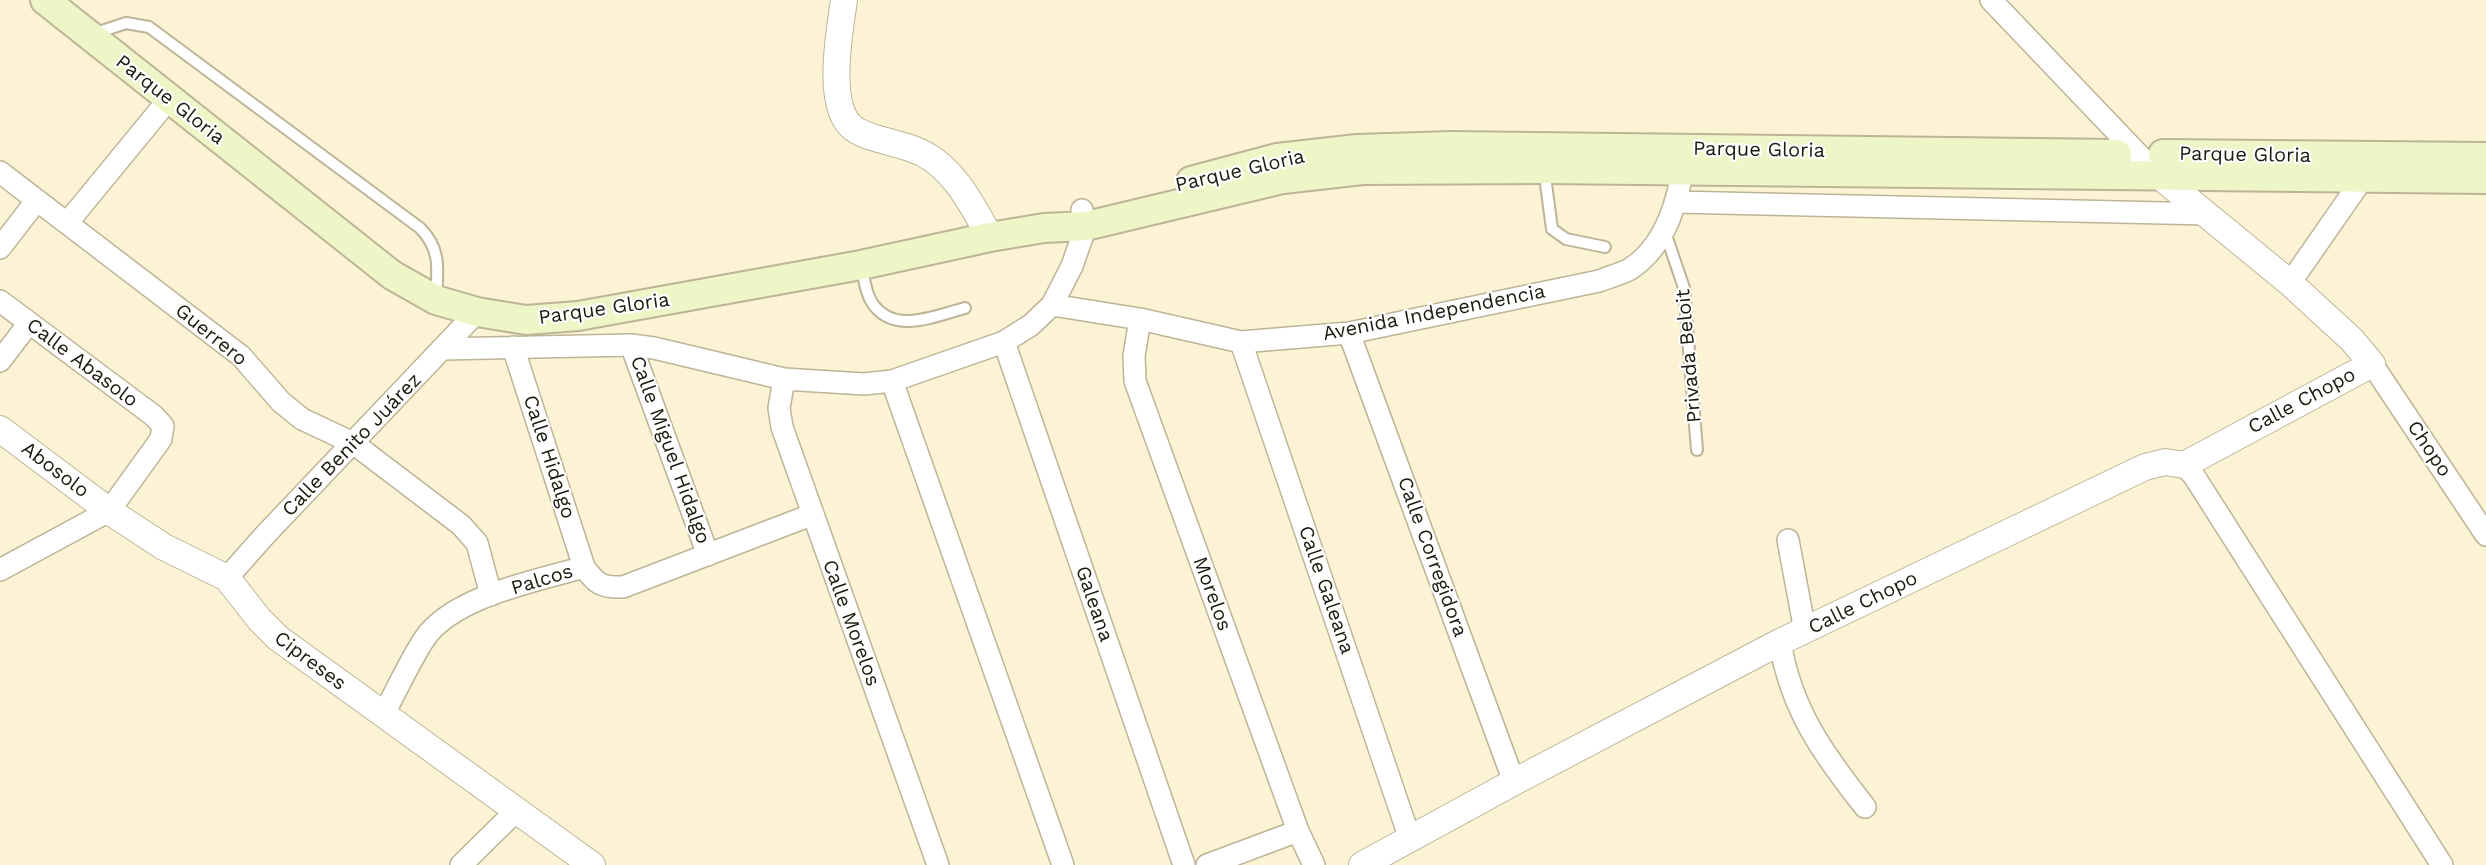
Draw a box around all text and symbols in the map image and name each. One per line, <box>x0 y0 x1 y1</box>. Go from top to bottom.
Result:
street label: Parque Gloria <box>111 50 229 150</box>
street label: Parque Gloria <box>1693 137 1825 163</box>
street label: Parque Gloria <box>2179 142 2311 168</box>
street label: Parque Gloria <box>1173 144 1307 198</box>
street label: Avenida Independencia <box>1321 280 1547 346</box>
street label: Parque Gloria <box>537 288 671 330</box>
street label: Privada Beloit <box>1671 288 1707 424</box>
street label: Guerrero <box>170 299 252 371</box>
street label: Calle Abasolo <box>22 313 142 413</box>
street label: Calle Miguel Hidalgo <box>625 353 715 547</box>
street label: Calle Chopo <box>2244 363 2360 439</box>
street label: Calle Benito Juárez <box>277 368 427 522</box>
street label: Calle Hidalgo <box>518 392 580 522</box>
street label: Chopo <box>2402 416 2456 482</box>
street label: Abosolo <box>16 437 94 503</box>
street label: Calle Corregidora <box>1392 474 1472 640</box>
street label: Calle Galeana <box>1293 523 1359 657</box>
street label: Morelos <box>1188 554 1236 634</box>
street label: Calle Morelos <box>817 557 885 689</box>
street label: Palcos <box>508 559 576 601</box>
street label: Galeana <box>1070 563 1118 645</box>
street label: Calle Chopo <box>1805 566 1921 640</box>
street label: Cipreses <box>269 626 351 696</box>

